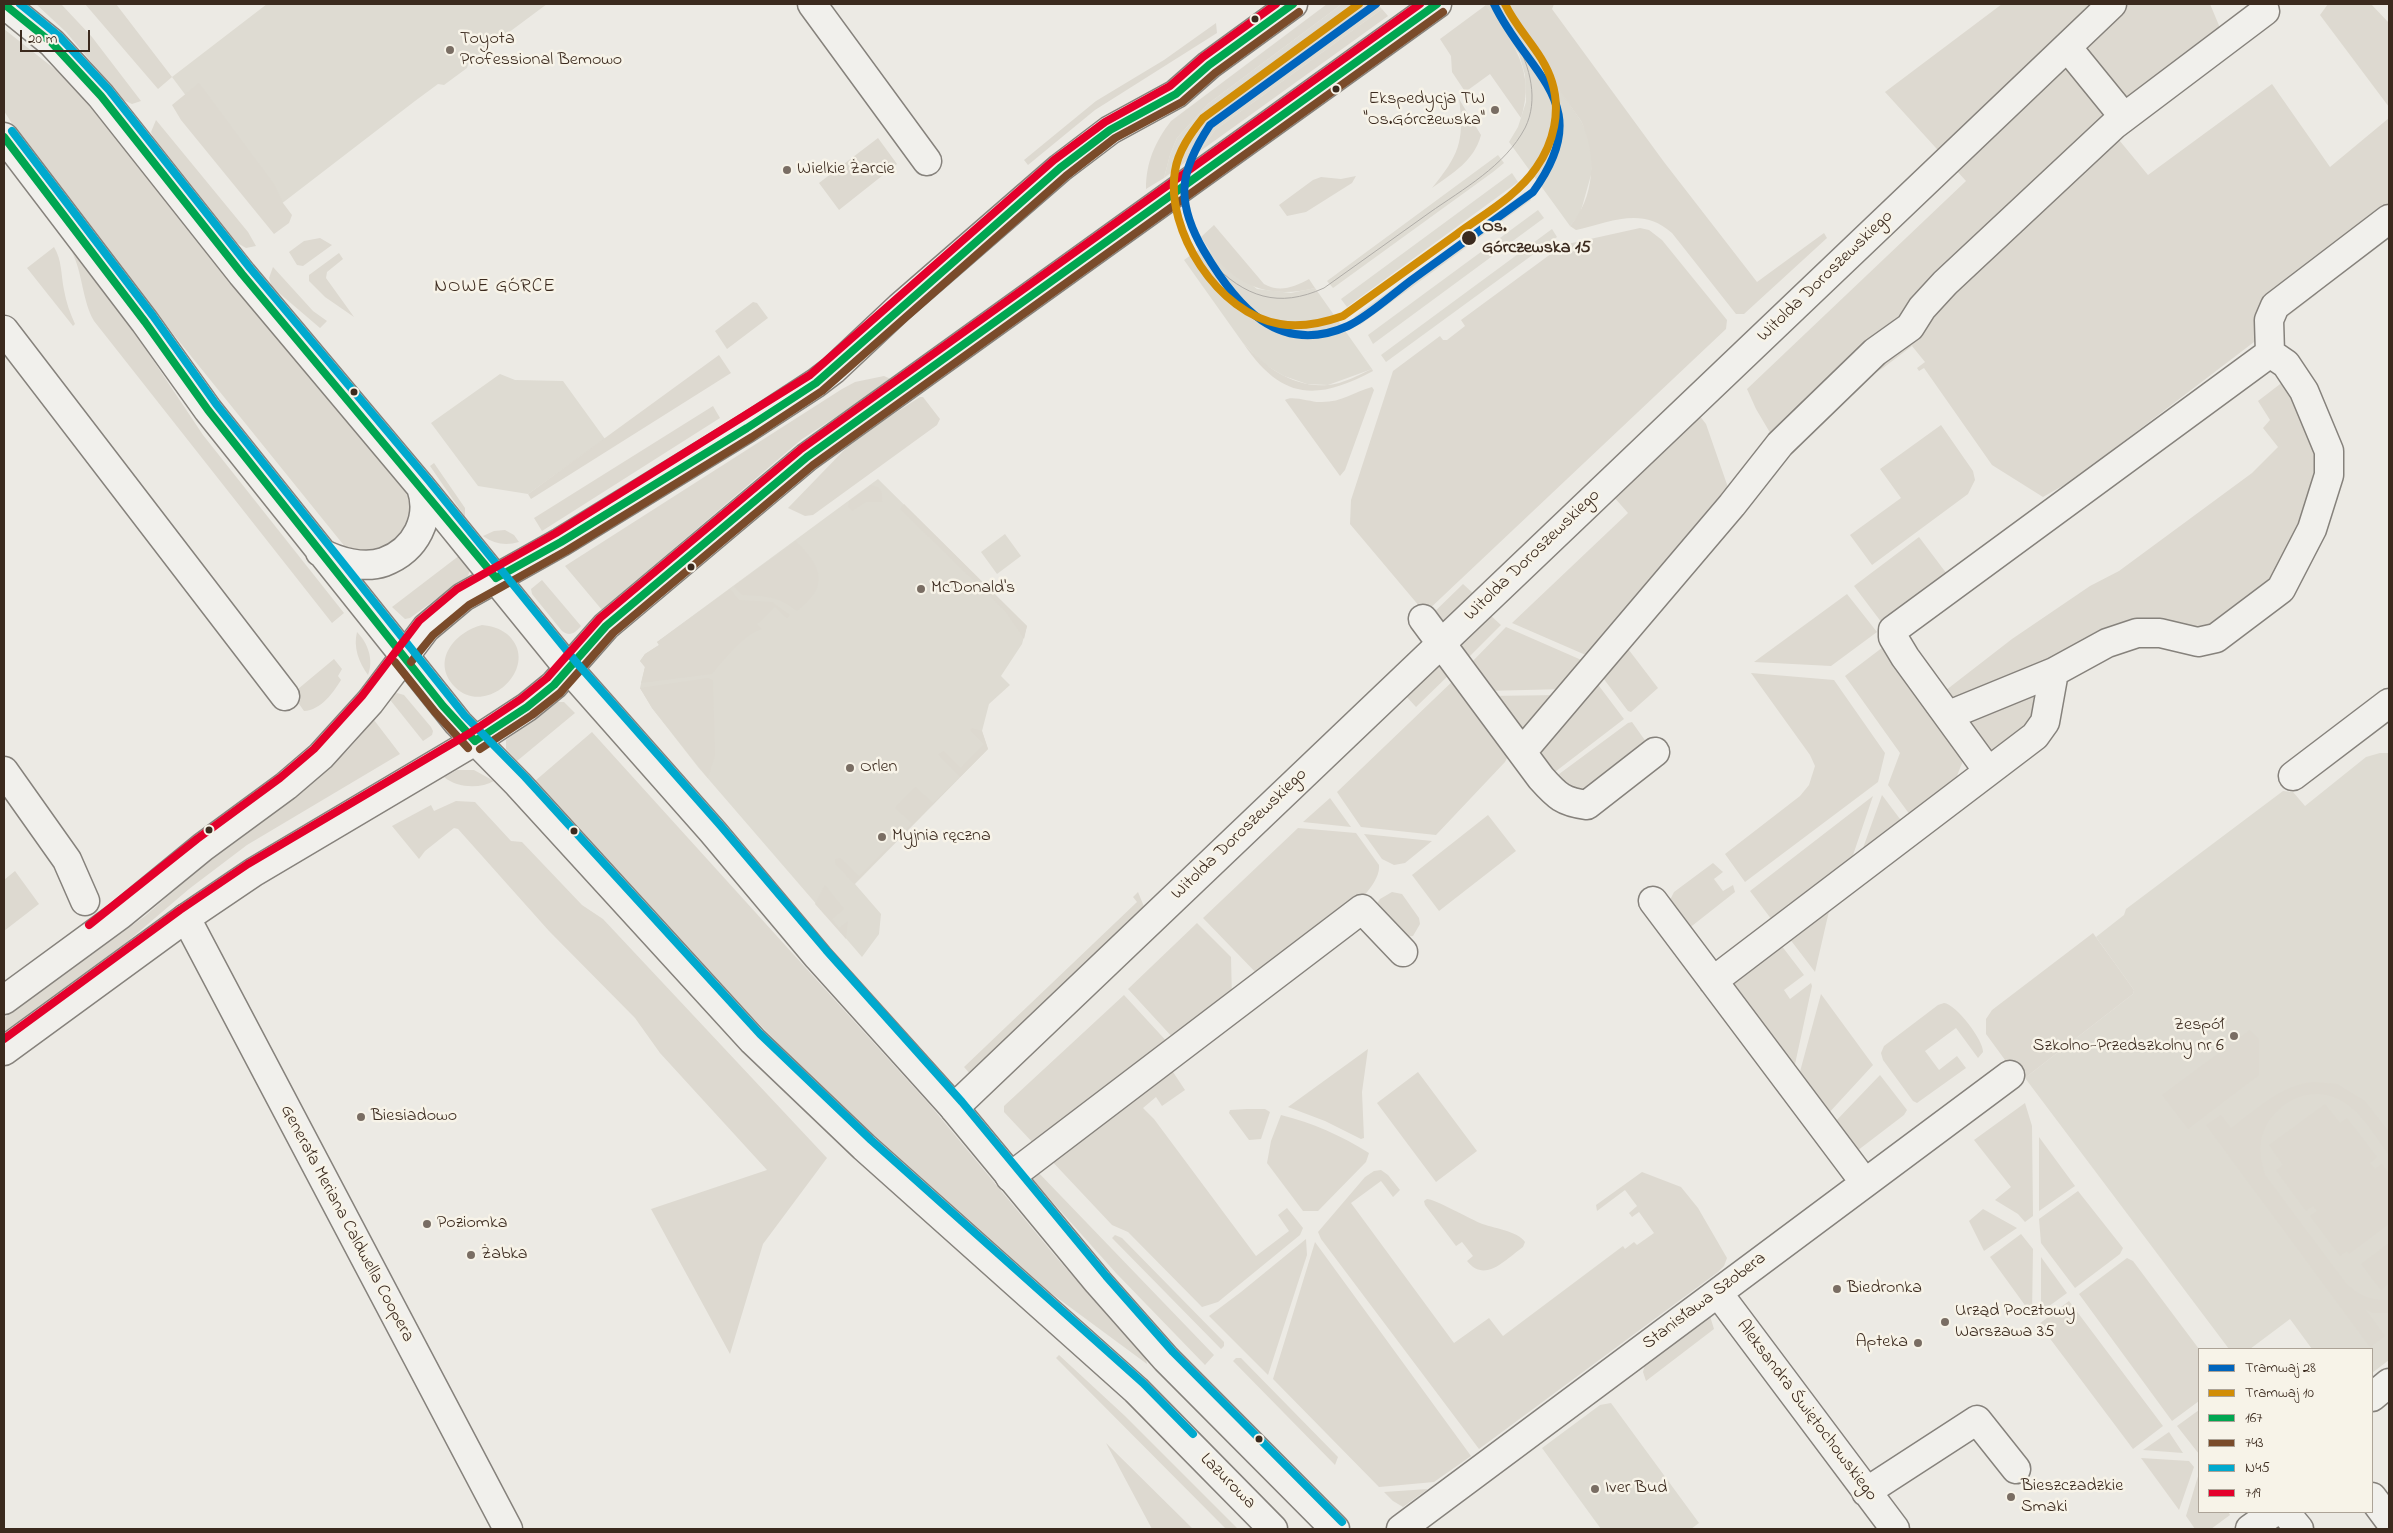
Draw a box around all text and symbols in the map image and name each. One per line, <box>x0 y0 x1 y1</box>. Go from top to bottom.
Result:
unlabelled marker <box>1250 14 1260 24</box>
scale bar <box>22 20 92 52</box>
text: 20 m <box>28 28 57 50</box>
place label: Toyota Professional Bemowo <box>460 29 622 72</box>
marker: Toyota Professional Bemowo <box>444 44 456 56</box>
unlabelled marker <box>1331 84 1341 94</box>
place label: Ekspedycja TW "Os.Górczewska" <box>1363 89 1485 132</box>
marker: Ekspedycja TW "Os.Górczewska" <box>1489 104 1501 116</box>
place label: Wielkie Żarcie <box>797 159 895 181</box>
marker: Wielkie Żarcie <box>781 164 793 176</box>
street label: Witolda Doroszewskiego <box>1754 207 1898 347</box>
place label: Os. Górczewska 15 <box>1482 217 1591 260</box>
marker: Os. Górczewska 15 <box>1460 229 1478 247</box>
district label: NOWE GÓRCE <box>433 277 557 299</box>
unlabelled marker <box>349 387 359 397</box>
street label: Witolda Doroszewskiego <box>1461 486 1605 626</box>
unlabelled marker <box>686 562 696 572</box>
place label: McDonald's <box>931 578 1015 600</box>
marker: McDonald's <box>915 583 927 595</box>
place label: Orlen <box>860 757 897 779</box>
marker: Orlen <box>844 762 856 774</box>
street label: Witolda Doroszewskiego <box>1168 765 1312 905</box>
unlabelled marker <box>204 825 214 835</box>
unlabelled marker <box>569 826 579 836</box>
place label: Myjnia ręczna <box>892 826 991 848</box>
marker: Myjnia ręczna <box>876 831 888 843</box>
place label: Zespół Szkolno-Przedszkolny nr 6 <box>2033 1015 2224 1058</box>
marker: Zespół Szkolno-Przedszkolny nr 6 <box>2228 1030 2240 1042</box>
street label: Generała Meriana Caldwella Coopera <box>274 1102 418 1346</box>
place label: Biesiadowo <box>371 1106 457 1128</box>
marker: Biesiadowo <box>355 1111 367 1123</box>
place label: Poziomka <box>437 1213 507 1235</box>
marker: Poziomka <box>421 1218 433 1230</box>
place label: Żabka <box>481 1244 528 1266</box>
street label: Stanisława Szobera <box>1639 1248 1771 1356</box>
marker: Żabka <box>465 1249 477 1261</box>
place label: Biedronka <box>1847 1278 1922 1300</box>
marker: Biedronka <box>1831 1283 1843 1295</box>
place label: Urząd Pocztowy Warszawa 35 <box>1955 1301 2075 1344</box>
street label: Aleksandra Świętochowskiego <box>1731 1316 1881 1506</box>
marker: Urząd Pocztowy Warszawa 35 <box>1939 1316 1951 1328</box>
place label: Apteka <box>1855 1332 1908 1354</box>
marker: Apteka <box>1912 1337 1924 1349</box>
legend <box>2198 1348 2373 1513</box>
text: Tramwaj 28 <box>2245 1357 2316 1379</box>
text: Tramwaj 10 <box>2245 1382 2314 1404</box>
text: 167 <box>2245 1407 2263 1429</box>
text: 743 <box>2245 1432 2264 1454</box>
unlabelled marker <box>1254 1434 1264 1444</box>
street label: Lazurowa <box>1194 1449 1260 1515</box>
text: N45 <box>2245 1457 2270 1479</box>
place label: Bieszczadzkie Smaki <box>2021 1476 2123 1518</box>
place label: Iver Bud <box>1605 1478 1667 1500</box>
text: 719 <box>2245 1482 2260 1504</box>
marker: Iver Bud <box>1589 1483 1601 1495</box>
marker: Bieszczadzkie Smaki <box>2005 1491 2017 1503</box>

